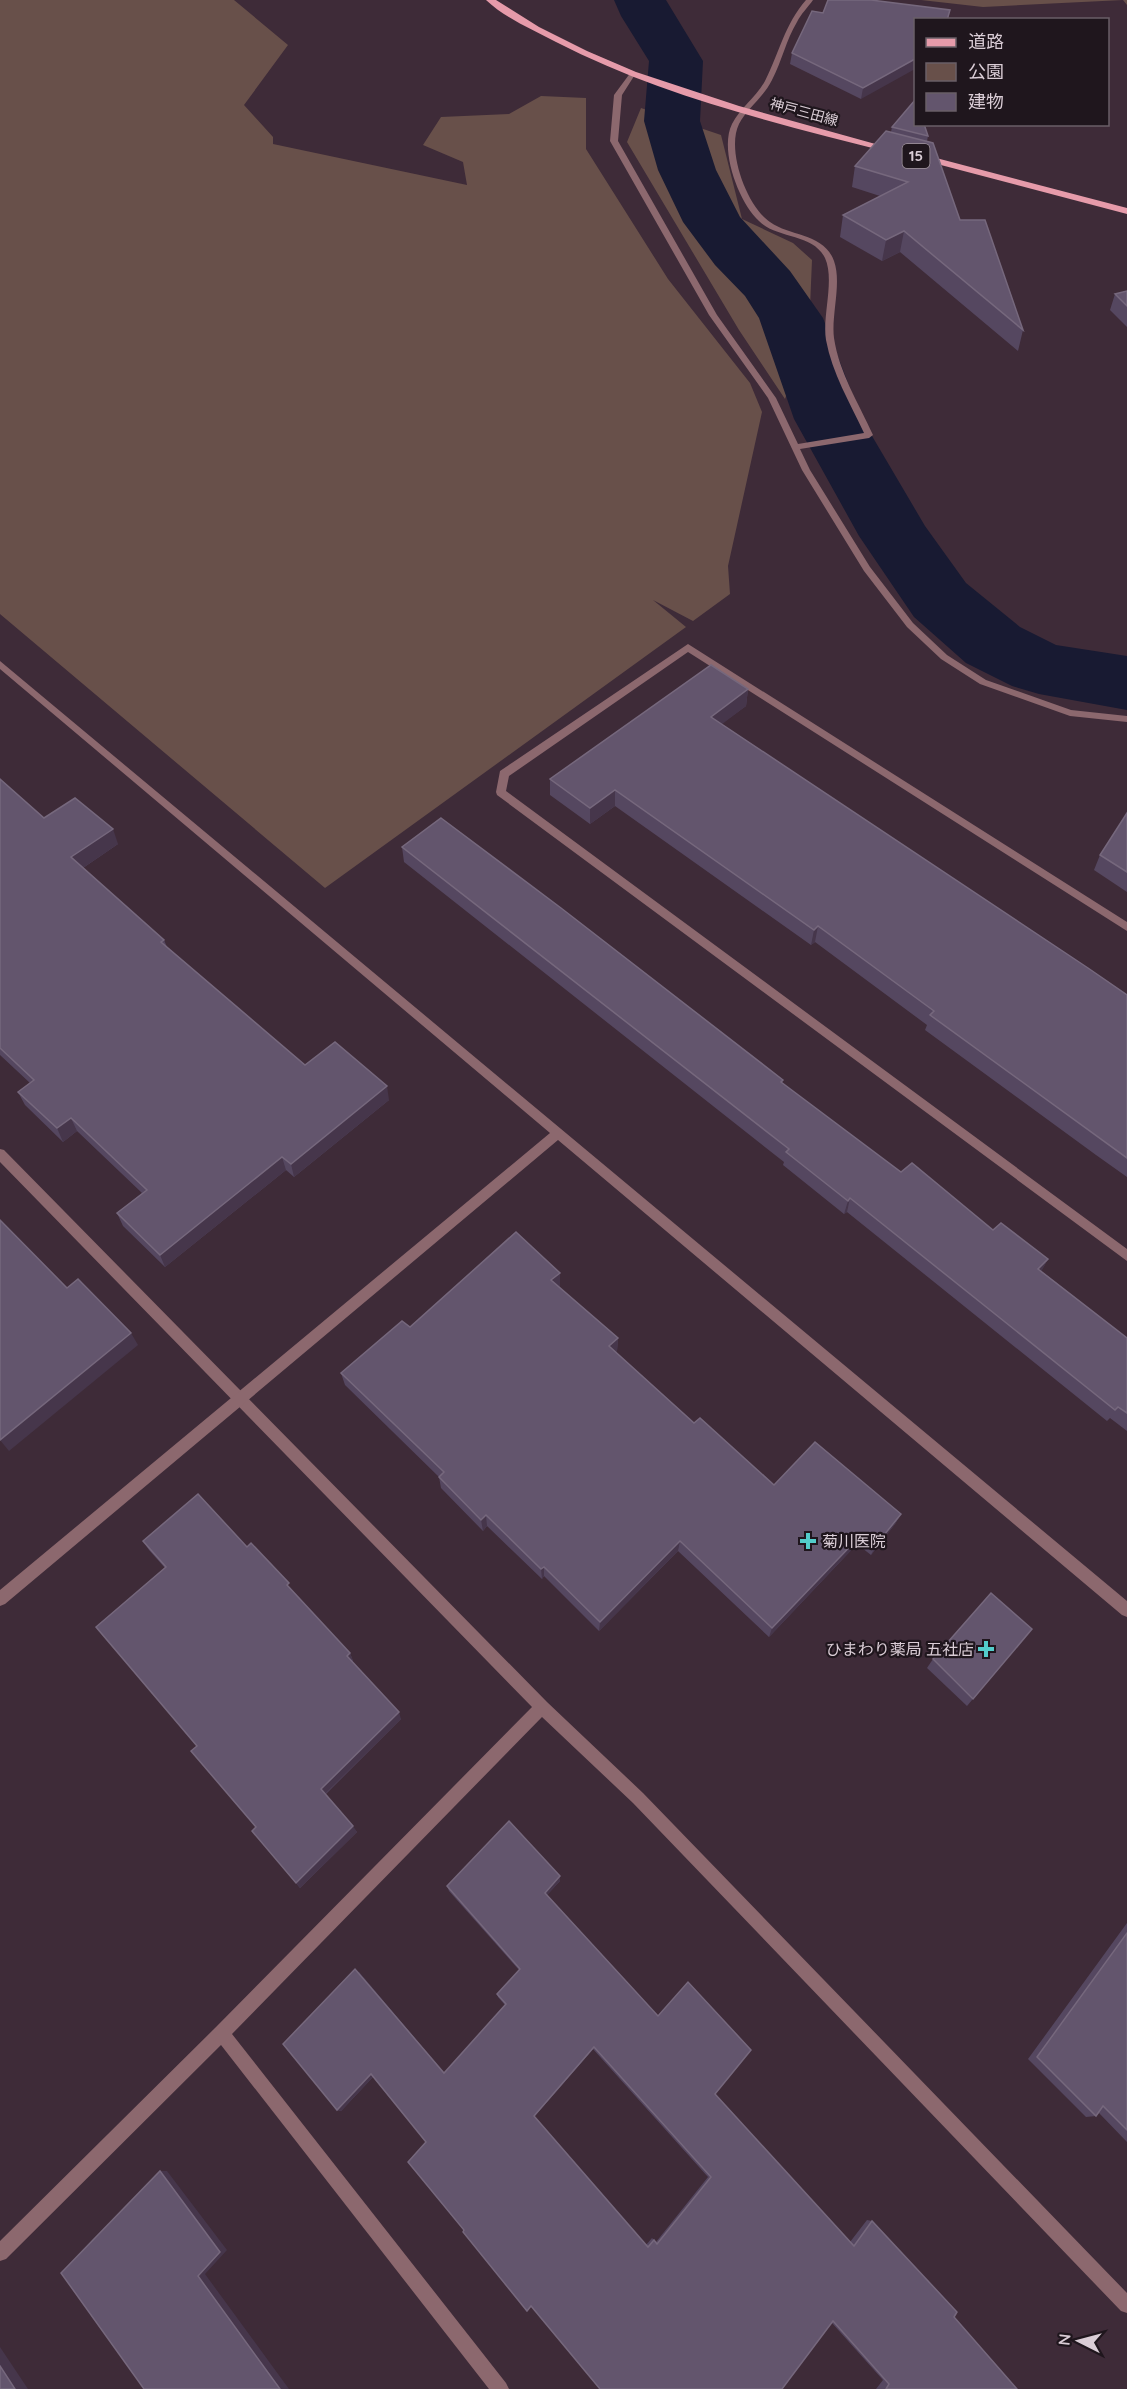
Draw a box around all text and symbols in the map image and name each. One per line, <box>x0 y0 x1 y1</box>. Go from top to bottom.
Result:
legend <box>914 18 1109 126</box>
text: 道路 <box>968 30 1004 53</box>
text: 公園 <box>968 60 1004 83</box>
text: 建物 <box>968 90 1004 113</box>
street label: 神戸三田線 <box>768 94 840 130</box>
road number: 15 <box>902 144 930 168</box>
place label: 菊川医院 <box>822 1531 886 1551</box>
marker: 菊川医院 <box>799 1532 817 1550</box>
place label: ひまわり薬局 五社店 <box>826 1639 974 1659</box>
marker: ひまわり薬局 五社店 <box>979 1642 993 1656</box>
north arrow <box>1049 2311 1109 2371</box>
text: N <box>1054 2333 1075 2346</box>

